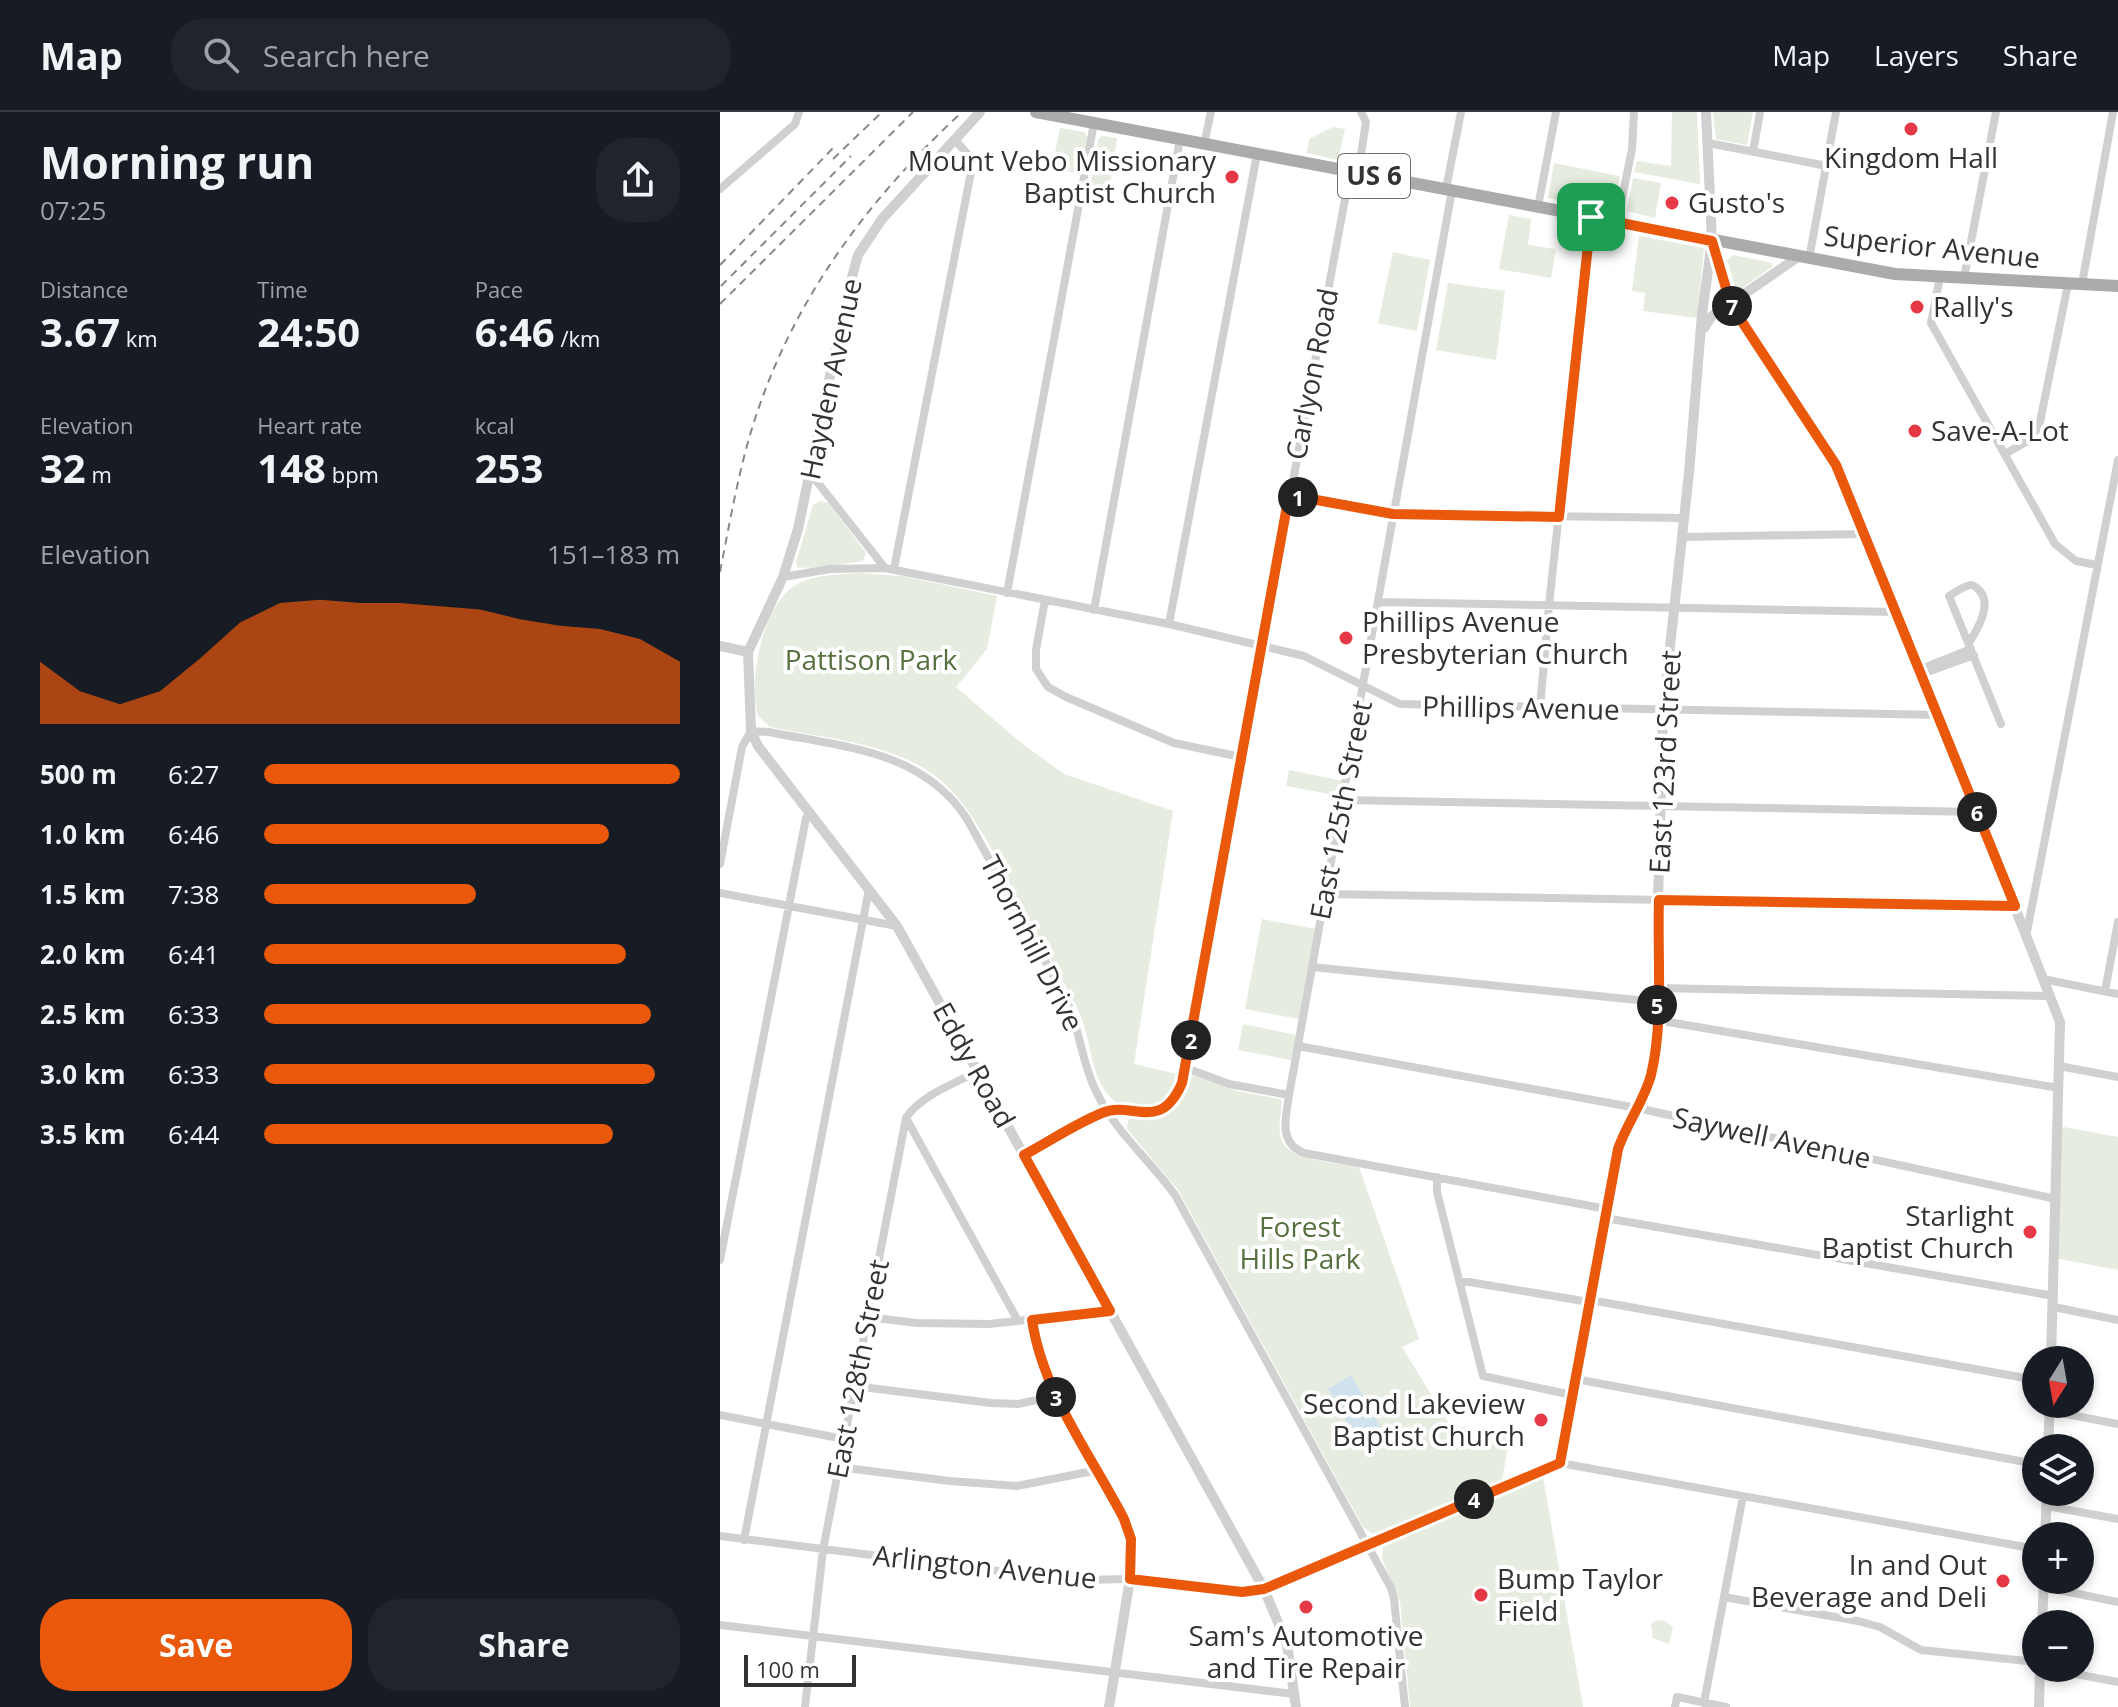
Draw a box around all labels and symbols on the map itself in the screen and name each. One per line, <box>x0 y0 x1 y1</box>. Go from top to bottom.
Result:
marker: Kingdom Hall <box>1902 120 1920 138</box>
place label: Kingdom Hall <box>1824 138 1998 176</box>
place label: Mount Vebo Missionary Baptist Church <box>908 141 1217 211</box>
road number: US 6 <box>1338 154 1410 198</box>
marker: Mount Vebo Missionary Baptist Church <box>1223 168 1241 186</box>
pin <box>1557 183 1625 251</box>
place label: Gusto's <box>1688 183 1785 221</box>
marker: Gusto's <box>1663 194 1681 212</box>
street label: Superior Avenue <box>1822 216 2042 276</box>
street label: Hayden Avenue <box>790 275 870 483</box>
street label: Carlyon Road <box>1276 285 1346 463</box>
pin: 7 <box>1712 286 1752 326</box>
place label: Rally's <box>1933 287 2014 325</box>
marker: Rally's <box>1908 298 1926 316</box>
place label: Save-A-Lot <box>1931 411 2069 449</box>
marker: Save-A-Lot <box>1906 422 1924 440</box>
pin: 1 <box>1278 477 1318 517</box>
place label: Phillips Avenue Presbyterian Church <box>1362 602 1629 672</box>
marker: Phillips Avenue Presbyterian Church <box>1337 629 1355 647</box>
park label: Pattison Park <box>785 640 958 678</box>
street label: East 123rd Street <box>1639 649 1689 875</box>
street label: Phillips Avenue <box>1422 686 1620 728</box>
street label: East 125th Street <box>1300 697 1380 923</box>
pin: 6 <box>1957 792 1997 832</box>
street label: Thornhill Drive <box>972 848 1093 1037</box>
pin: 5 <box>1637 985 1677 1025</box>
street label: Eddy Road <box>925 995 1025 1134</box>
pin: 2 <box>1171 1020 1211 1060</box>
street label: Saywell Avenue <box>1670 1098 1875 1177</box>
place label: Starlight Baptist Church <box>1822 1196 2014 1266</box>
park label: Forest Hills Park <box>1239 1207 1361 1277</box>
marker: Starlight Baptist Church <box>2021 1223 2039 1241</box>
street label: East 128th Street <box>817 1256 897 1482</box>
north arrow <box>2022 1346 2094 1418</box>
pin: 3 <box>1036 1377 1076 1417</box>
place label: Second Lakeview Baptist Church <box>1303 1384 1525 1454</box>
marker: Second Lakeview Baptist Church <box>1532 1411 1550 1429</box>
pin: 4 <box>1454 1479 1494 1519</box>
street label: Arlington Avenue <box>872 1535 1099 1597</box>
place label: In and Out Beverage and Deli <box>1751 1545 1987 1615</box>
place label: Bump Taylor Field <box>1497 1559 1664 1629</box>
marker: In and Out Beverage and Deli <box>1994 1572 2012 1590</box>
marker: Bump Taylor Field <box>1472 1586 1490 1604</box>
marker: Sam's Automotive and Tire Repair <box>1297 1598 1315 1616</box>
place label: Sam's Automotive and Tire Repair <box>1189 1616 1423 1686</box>
scale bar <box>744 1651 856 1687</box>

